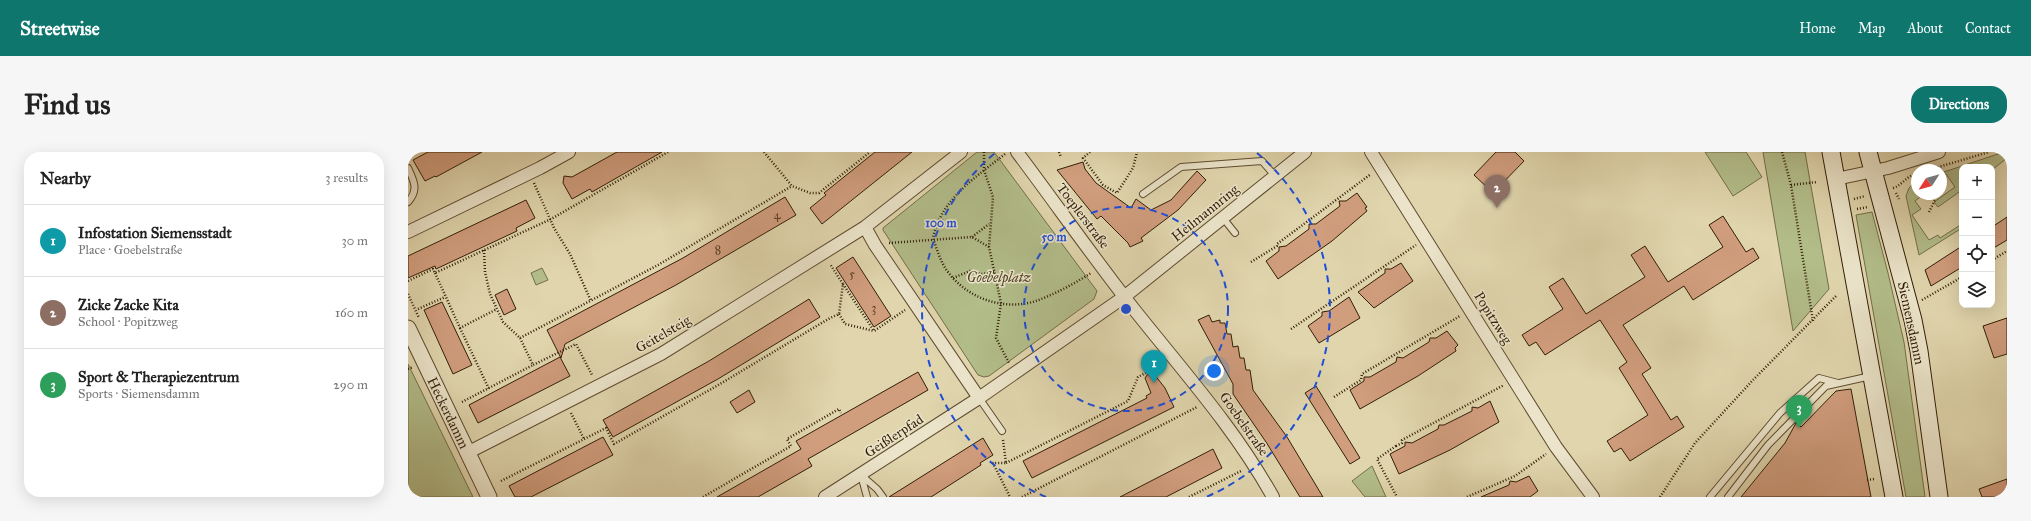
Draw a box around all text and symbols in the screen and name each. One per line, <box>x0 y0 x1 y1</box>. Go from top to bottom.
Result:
text: Streetwise <box>20 17 100 40</box>
text: Home <box>1799 20 1836 37</box>
text: Map <box>1858 20 1885 37</box>
text: About <box>1907 20 1943 37</box>
text: Contact <box>1965 20 2011 37</box>
button: Directions <box>1911 86 2007 123</box>
text: Find us <box>24 87 110 122</box>
north arrow <box>1911 164 1947 200</box>
map controls <box>1959 164 1995 308</box>
button: + <box>1959 164 1995 200</box>
text: Nearby <box>40 168 91 189</box>
text: 3 results <box>325 170 368 186</box>
pin: 2 <box>1484 175 1510 208</box>
street label: Toeplerstraße <box>1053 180 1113 252</box>
street label: Heilmannring <box>1168 180 1242 245</box>
button: − <box>1959 200 1995 236</box>
house number: 4 <box>774 208 781 222</box>
text: 100 m <box>925 216 958 230</box>
text: Infostation Siemensstadt <box>78 224 232 242</box>
text: 50 m <box>1041 230 1068 244</box>
text: 1 <box>50 233 56 249</box>
text: 30 m <box>342 233 368 249</box>
button: locate <box>1959 236 1995 272</box>
text: Place · Goebelstraße <box>78 242 182 258</box>
house number: 8 <box>715 243 721 257</box>
house number: 5 <box>849 267 855 281</box>
park label: Goebelplatz <box>967 269 1031 287</box>
button: layers <box>1959 272 1995 308</box>
street label: Siemensdamm <box>1894 280 1928 366</box>
street label: Popitzweg <box>1470 289 1516 348</box>
text: Zicke Zacke Kita <box>78 296 179 314</box>
house number: 3 <box>872 301 877 315</box>
centre of rings <box>1119 302 1133 316</box>
text: 2 <box>50 305 56 321</box>
text: 160 m <box>335 305 368 321</box>
street label: Geitelsteig <box>632 311 694 357</box>
text: School · Popitzweg <box>78 314 178 330</box>
pin: 1 <box>1141 350 1167 383</box>
your location <box>1204 361 1224 381</box>
text: Sport & Therapiezentrum <box>78 368 239 386</box>
street label: Heckerdamm <box>423 374 473 452</box>
text: 3 <box>50 377 56 393</box>
text: 290 m <box>333 377 368 393</box>
text: Sports · Siemensdamm <box>78 386 200 402</box>
street label: Goebelstraße <box>1216 389 1272 459</box>
pin: 3 <box>1786 395 1812 428</box>
street label: Geißlerpfad <box>861 411 927 461</box>

